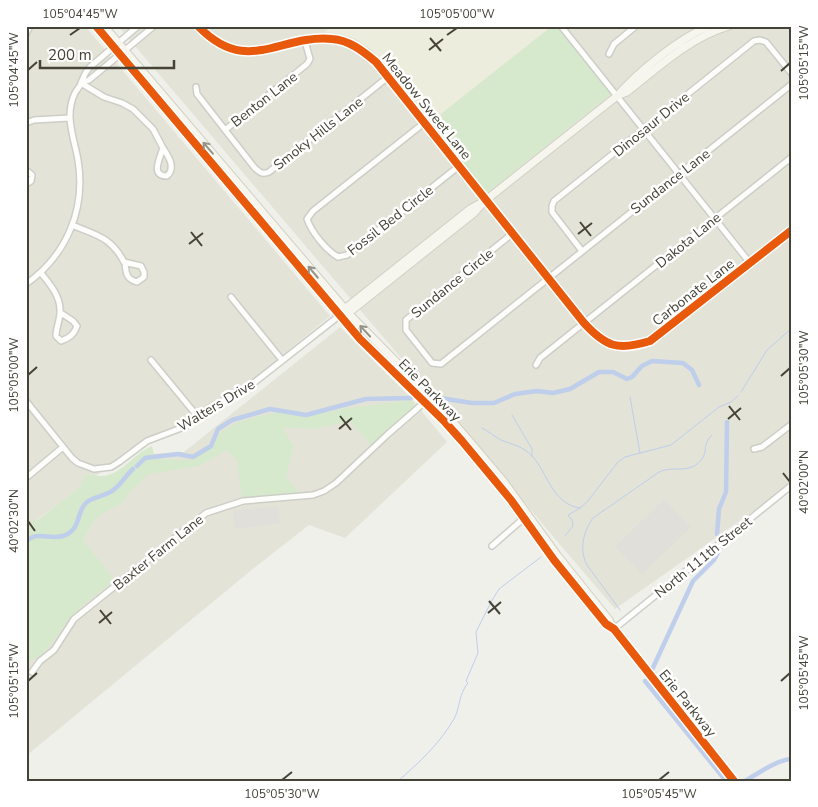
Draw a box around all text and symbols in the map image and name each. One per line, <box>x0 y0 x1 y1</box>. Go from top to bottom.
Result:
text: 105°04'45"W <box>42 6 118 22</box>
text: 105°05'00"W <box>419 6 495 22</box>
text: 105°05'15"W <box>796 25 812 101</box>
text: 105°04'45"W <box>6 32 22 108</box>
scale bar <box>40 38 174 70</box>
text: 200 m <box>48 45 92 65</box>
street label: Meadow Sweet Lane <box>378 49 476 164</box>
street label: Benton Lane <box>227 67 301 131</box>
street label: Dinosaur Drive <box>609 88 694 161</box>
street label: Smoky Hills Lane <box>270 92 367 174</box>
one-way arrow <box>203 142 214 155</box>
street label: Sundance Lane <box>627 144 714 218</box>
street label: Fossil Bed Circle <box>344 181 437 260</box>
street label: Dakota Lane <box>652 208 725 273</box>
street label: Sundance Circle <box>407 244 498 323</box>
street label: Carbonate Lane <box>648 254 738 330</box>
one-way arrow <box>308 265 319 278</box>
one-way arrow <box>359 325 371 338</box>
text: 105°05'30"W <box>796 330 812 406</box>
text: 105°05'00"W <box>6 337 22 413</box>
street label: Erie Parkway <box>394 355 466 426</box>
street label: Walters Drive <box>174 375 258 436</box>
text: 40°02'00"N <box>796 450 812 514</box>
text: 40°02'30"N <box>6 489 22 553</box>
street label: Baxter Farm Lane <box>109 510 207 595</box>
street label: North 111th Street <box>651 512 756 602</box>
text: 105°05'45"W <box>796 635 812 711</box>
text: 105°05'15"W <box>6 643 22 719</box>
street label: Erie Parkway <box>655 666 721 742</box>
text: 105°05'30"W <box>244 786 320 802</box>
text: 105°05'45"W <box>621 786 697 802</box>

